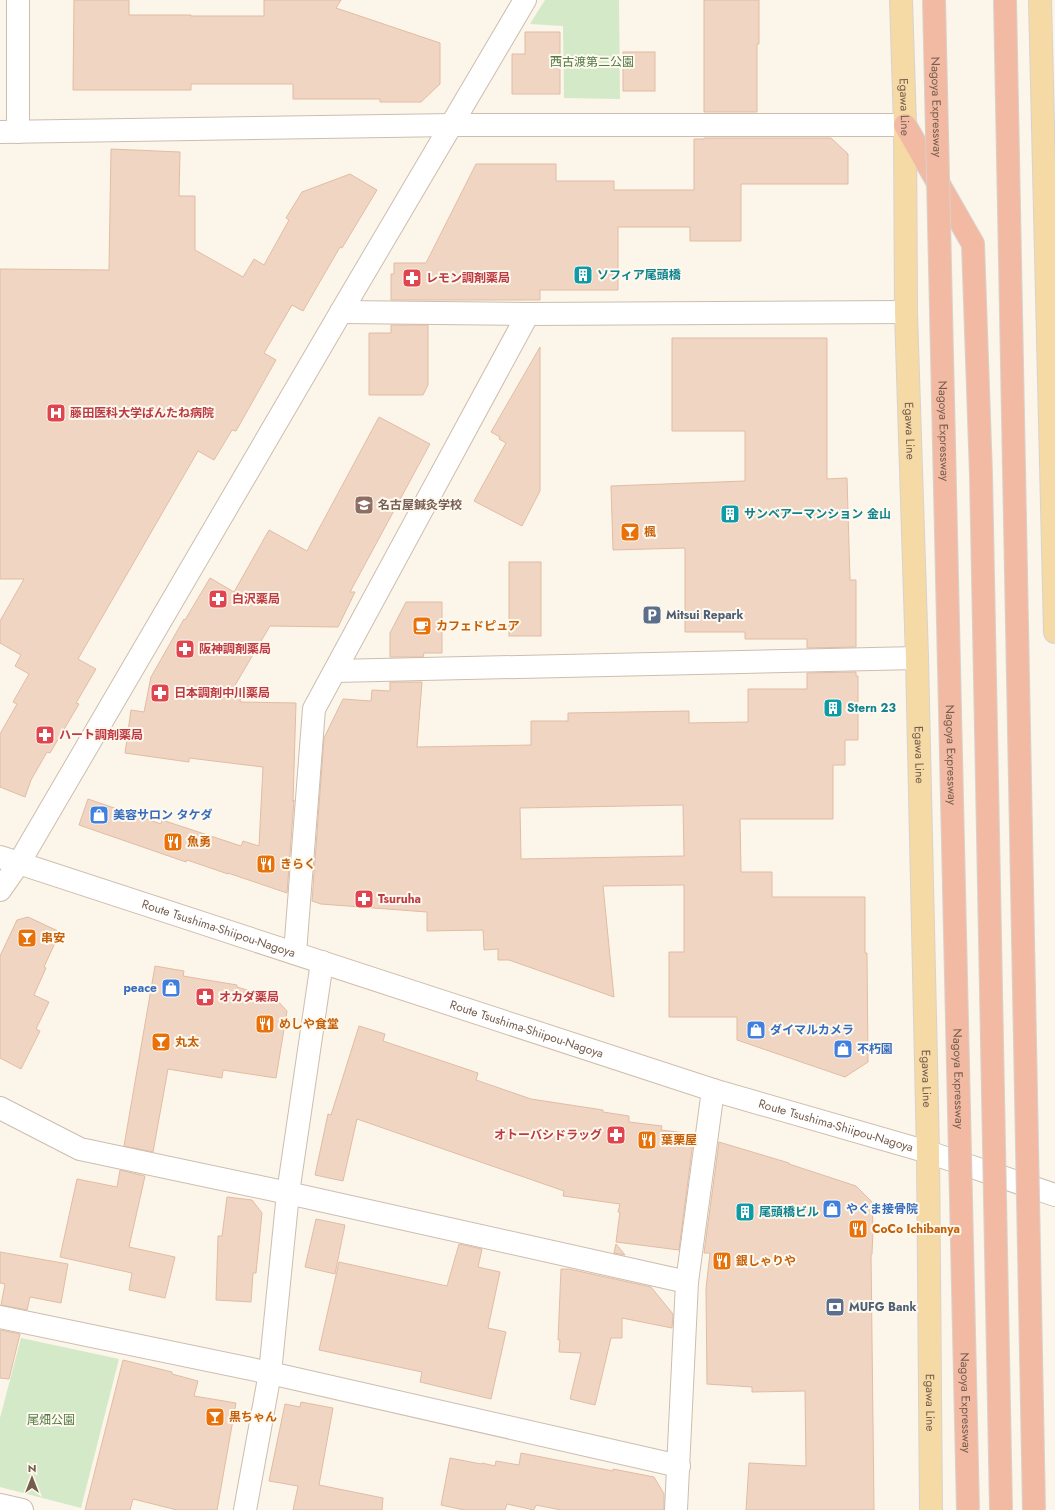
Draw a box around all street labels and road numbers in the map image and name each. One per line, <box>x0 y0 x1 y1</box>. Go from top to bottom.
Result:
street label: Nagoya Expressway <box>926 57 947 158</box>
street label: Egawa Line <box>895 78 914 136</box>
street label: Nagoya Expressway <box>934 380 954 482</box>
street label: Egawa Line <box>900 402 920 460</box>
street label: Nagoya Expressway <box>941 704 961 806</box>
street label: Egawa Line <box>910 726 929 784</box>
street label: Route Tsushima-Shiipou-Nagoya <box>140 895 298 962</box>
street label: Route Tsushima-Shiipou-Nagoya <box>447 996 606 1063</box>
street label: Nagoya Expressway <box>948 1028 968 1130</box>
street label: Egawa Line <box>917 1050 936 1108</box>
street label: Route Tsushima-Shiipou-Nagoya <box>756 1095 916 1156</box>
street label: Nagoya Expressway <box>955 1352 976 1454</box>
street label: Egawa Line <box>921 1374 939 1432</box>

